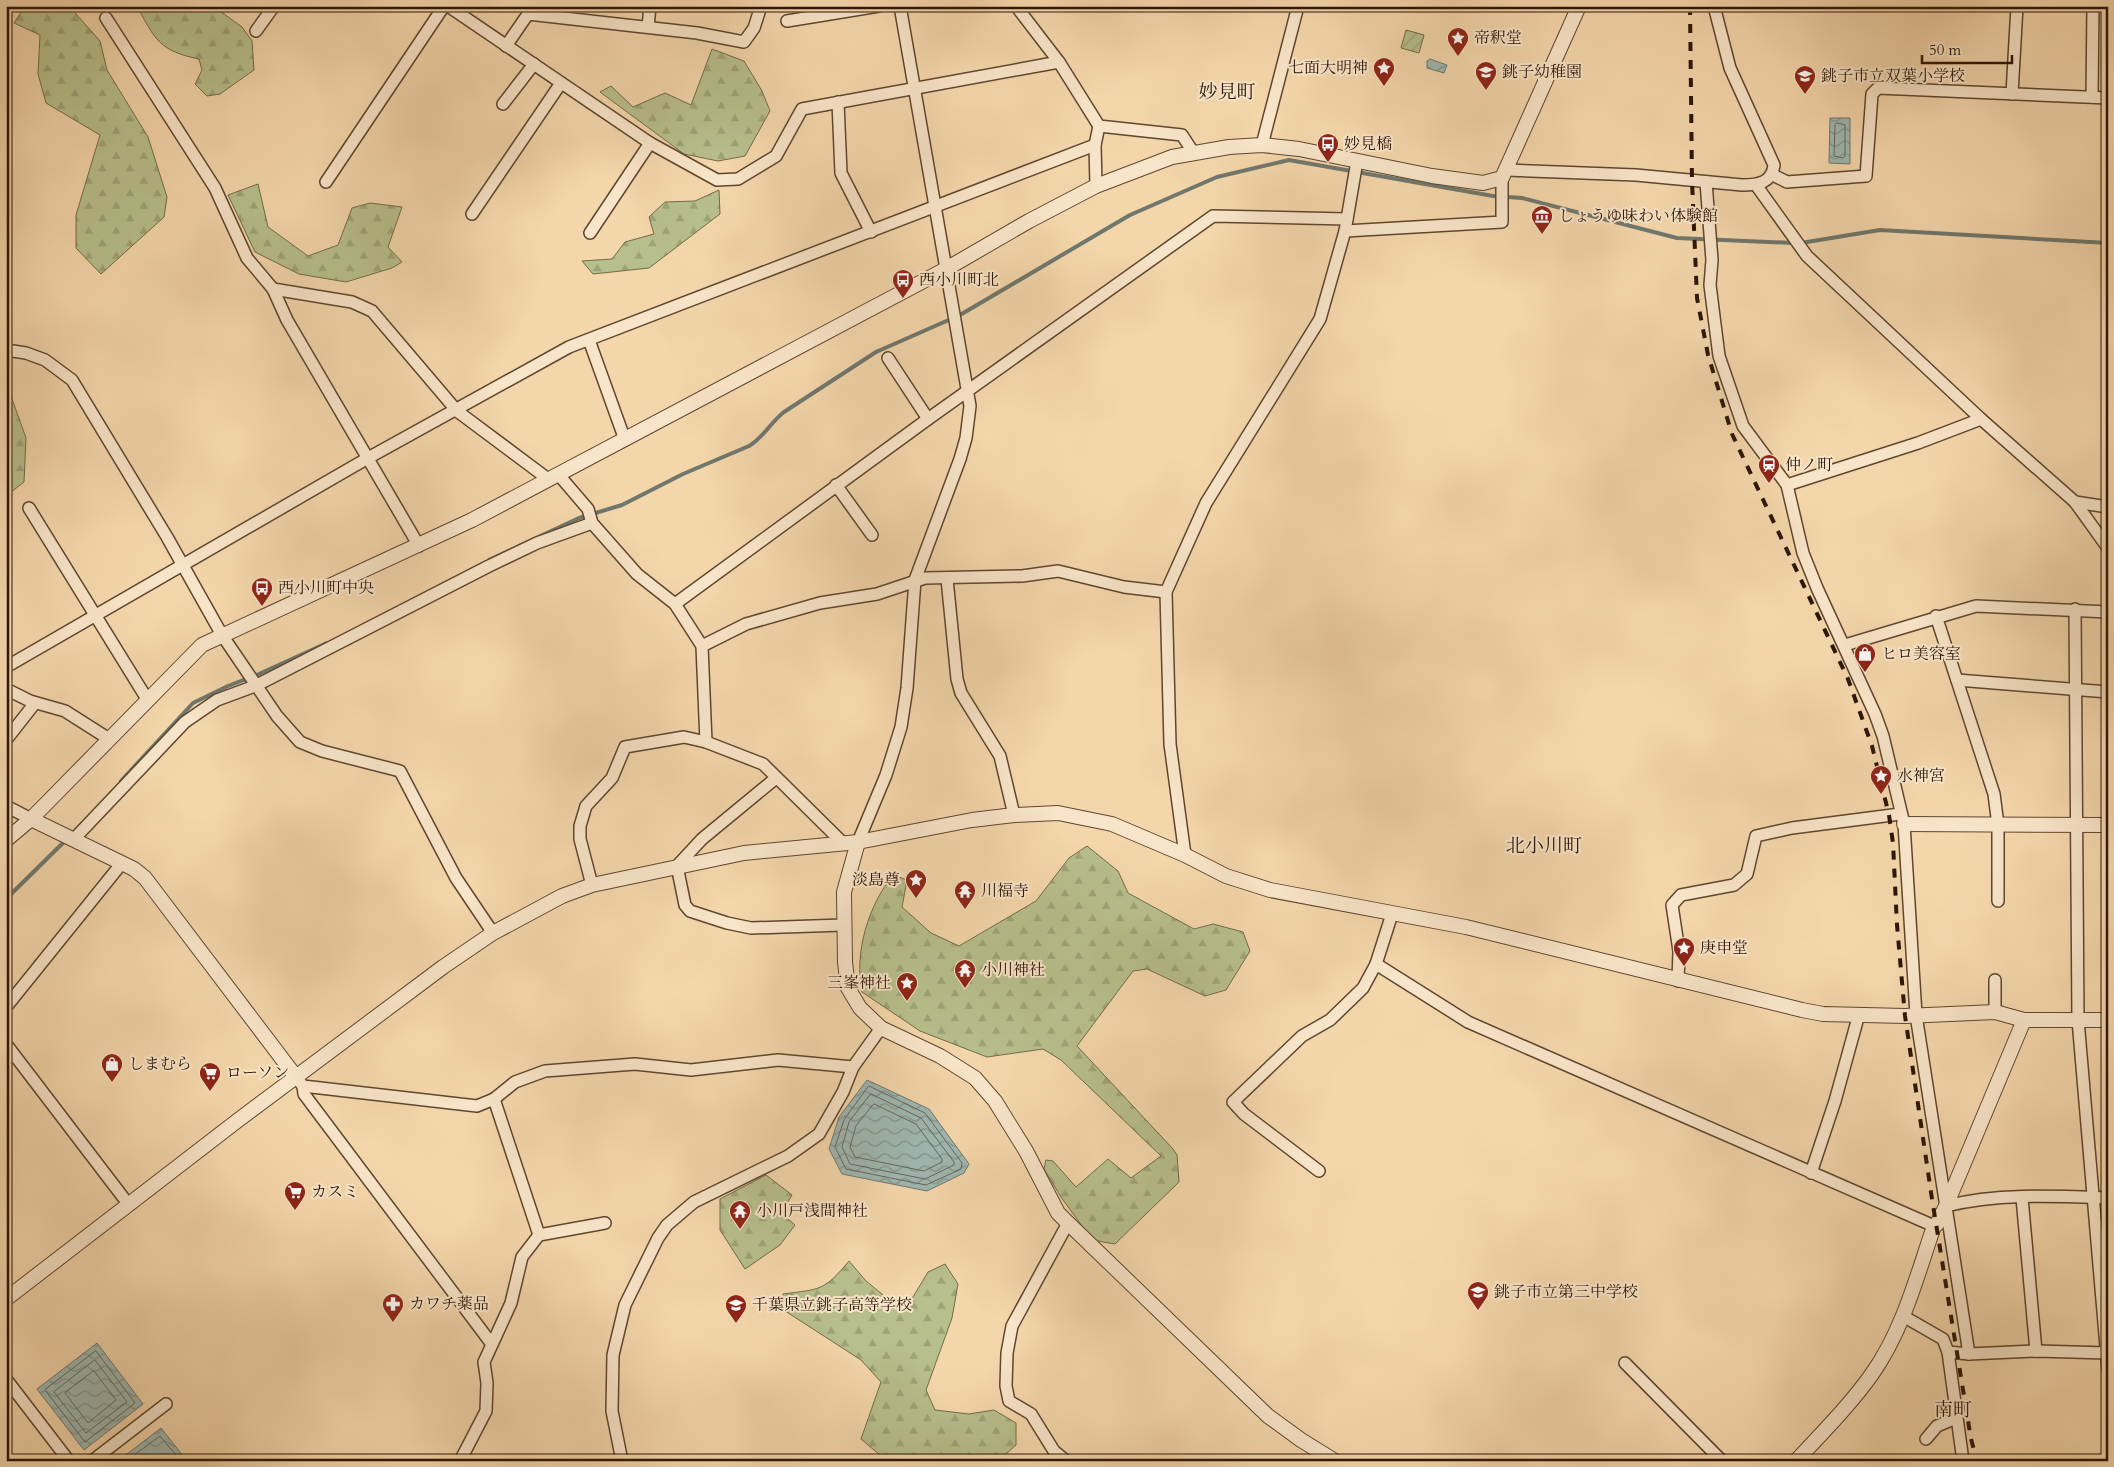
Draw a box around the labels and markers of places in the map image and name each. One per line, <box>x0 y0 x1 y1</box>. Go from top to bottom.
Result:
place icon: 帝釈堂 <box>1446 26 1470 57</box>
place label: 帝釈堂 <box>1474 27 1522 49</box>
place icon: 七面大明神 <box>1372 56 1396 87</box>
place label: 七面大明神 <box>1288 57 1368 79</box>
school or university icon: 銚子幼稚園 <box>1474 60 1498 91</box>
place label: 銚子幼稚園 <box>1502 61 1582 83</box>
school or university icon: 銚子市立双葉小学校 <box>1793 64 1817 95</box>
place label: 銚子市立双葉小学校 <box>1821 65 1965 87</box>
bus stop icon: 妙見橋 <box>1316 132 1340 163</box>
place label: 妙見橋 <box>1344 133 1392 155</box>
museum icon: しょうゆ味わい体験館 <box>1530 204 1554 235</box>
place label: しょうゆ味わい体験館 <box>1558 205 1718 227</box>
bus stop icon: 西小川町北 <box>891 268 915 299</box>
place label: 西小川町北 <box>919 269 999 291</box>
station icon: 仲ノ町 <box>1757 453 1781 484</box>
place label: 仲ノ町 <box>1785 454 1833 476</box>
bus stop icon: 西小川町中央 <box>250 576 274 607</box>
place label: 西小川町中央 <box>278 577 374 599</box>
shop icon: ヒロ美容室 <box>1853 642 1877 673</box>
place label: ヒロ美容室 <box>1881 643 1961 665</box>
place icon: 水神宮 <box>1869 764 1893 795</box>
place label: 水神宮 <box>1897 765 1945 787</box>
place icon: 淡島尊 <box>904 868 928 899</box>
place label: 淡島尊 <box>852 869 900 891</box>
temple icon: 川福寺 <box>953 879 977 910</box>
place label: 川福寺 <box>981 880 1029 902</box>
place icon: 庚申堂 <box>1672 936 1696 967</box>
place label: 庚申堂 <box>1700 937 1748 959</box>
temple icon: 小川神社 <box>953 958 977 989</box>
place label: 小川神社 <box>981 959 1045 981</box>
place icon: 三峯神社 <box>895 971 919 1002</box>
place label: 三峯神社 <box>827 972 891 994</box>
shop icon: しまむら <box>100 1052 124 1083</box>
place label: しまむら <box>128 1053 192 1075</box>
supermarket icon: ローソン <box>198 1061 222 1092</box>
place label: ローソン <box>226 1062 289 1084</box>
supermarket icon: カスミ <box>283 1180 307 1211</box>
place label: カスミ <box>311 1181 359 1203</box>
temple icon: 小川戸浅間神社 <box>728 1199 752 1230</box>
place label: 小川戸浅間神社 <box>756 1200 868 1222</box>
school or university icon: 銚子市立第三中学校 <box>1466 1280 1490 1311</box>
place label: 銚子市立第三中学校 <box>1494 1281 1638 1303</box>
pharmacy icon: カワチ薬品 <box>381 1292 405 1323</box>
place label: カワチ薬品 <box>409 1293 489 1315</box>
school or university icon: 千葉県立銚子高等学校 <box>724 1293 748 1324</box>
place label: 千葉県立銚子高等学校 <box>752 1294 912 1316</box>

